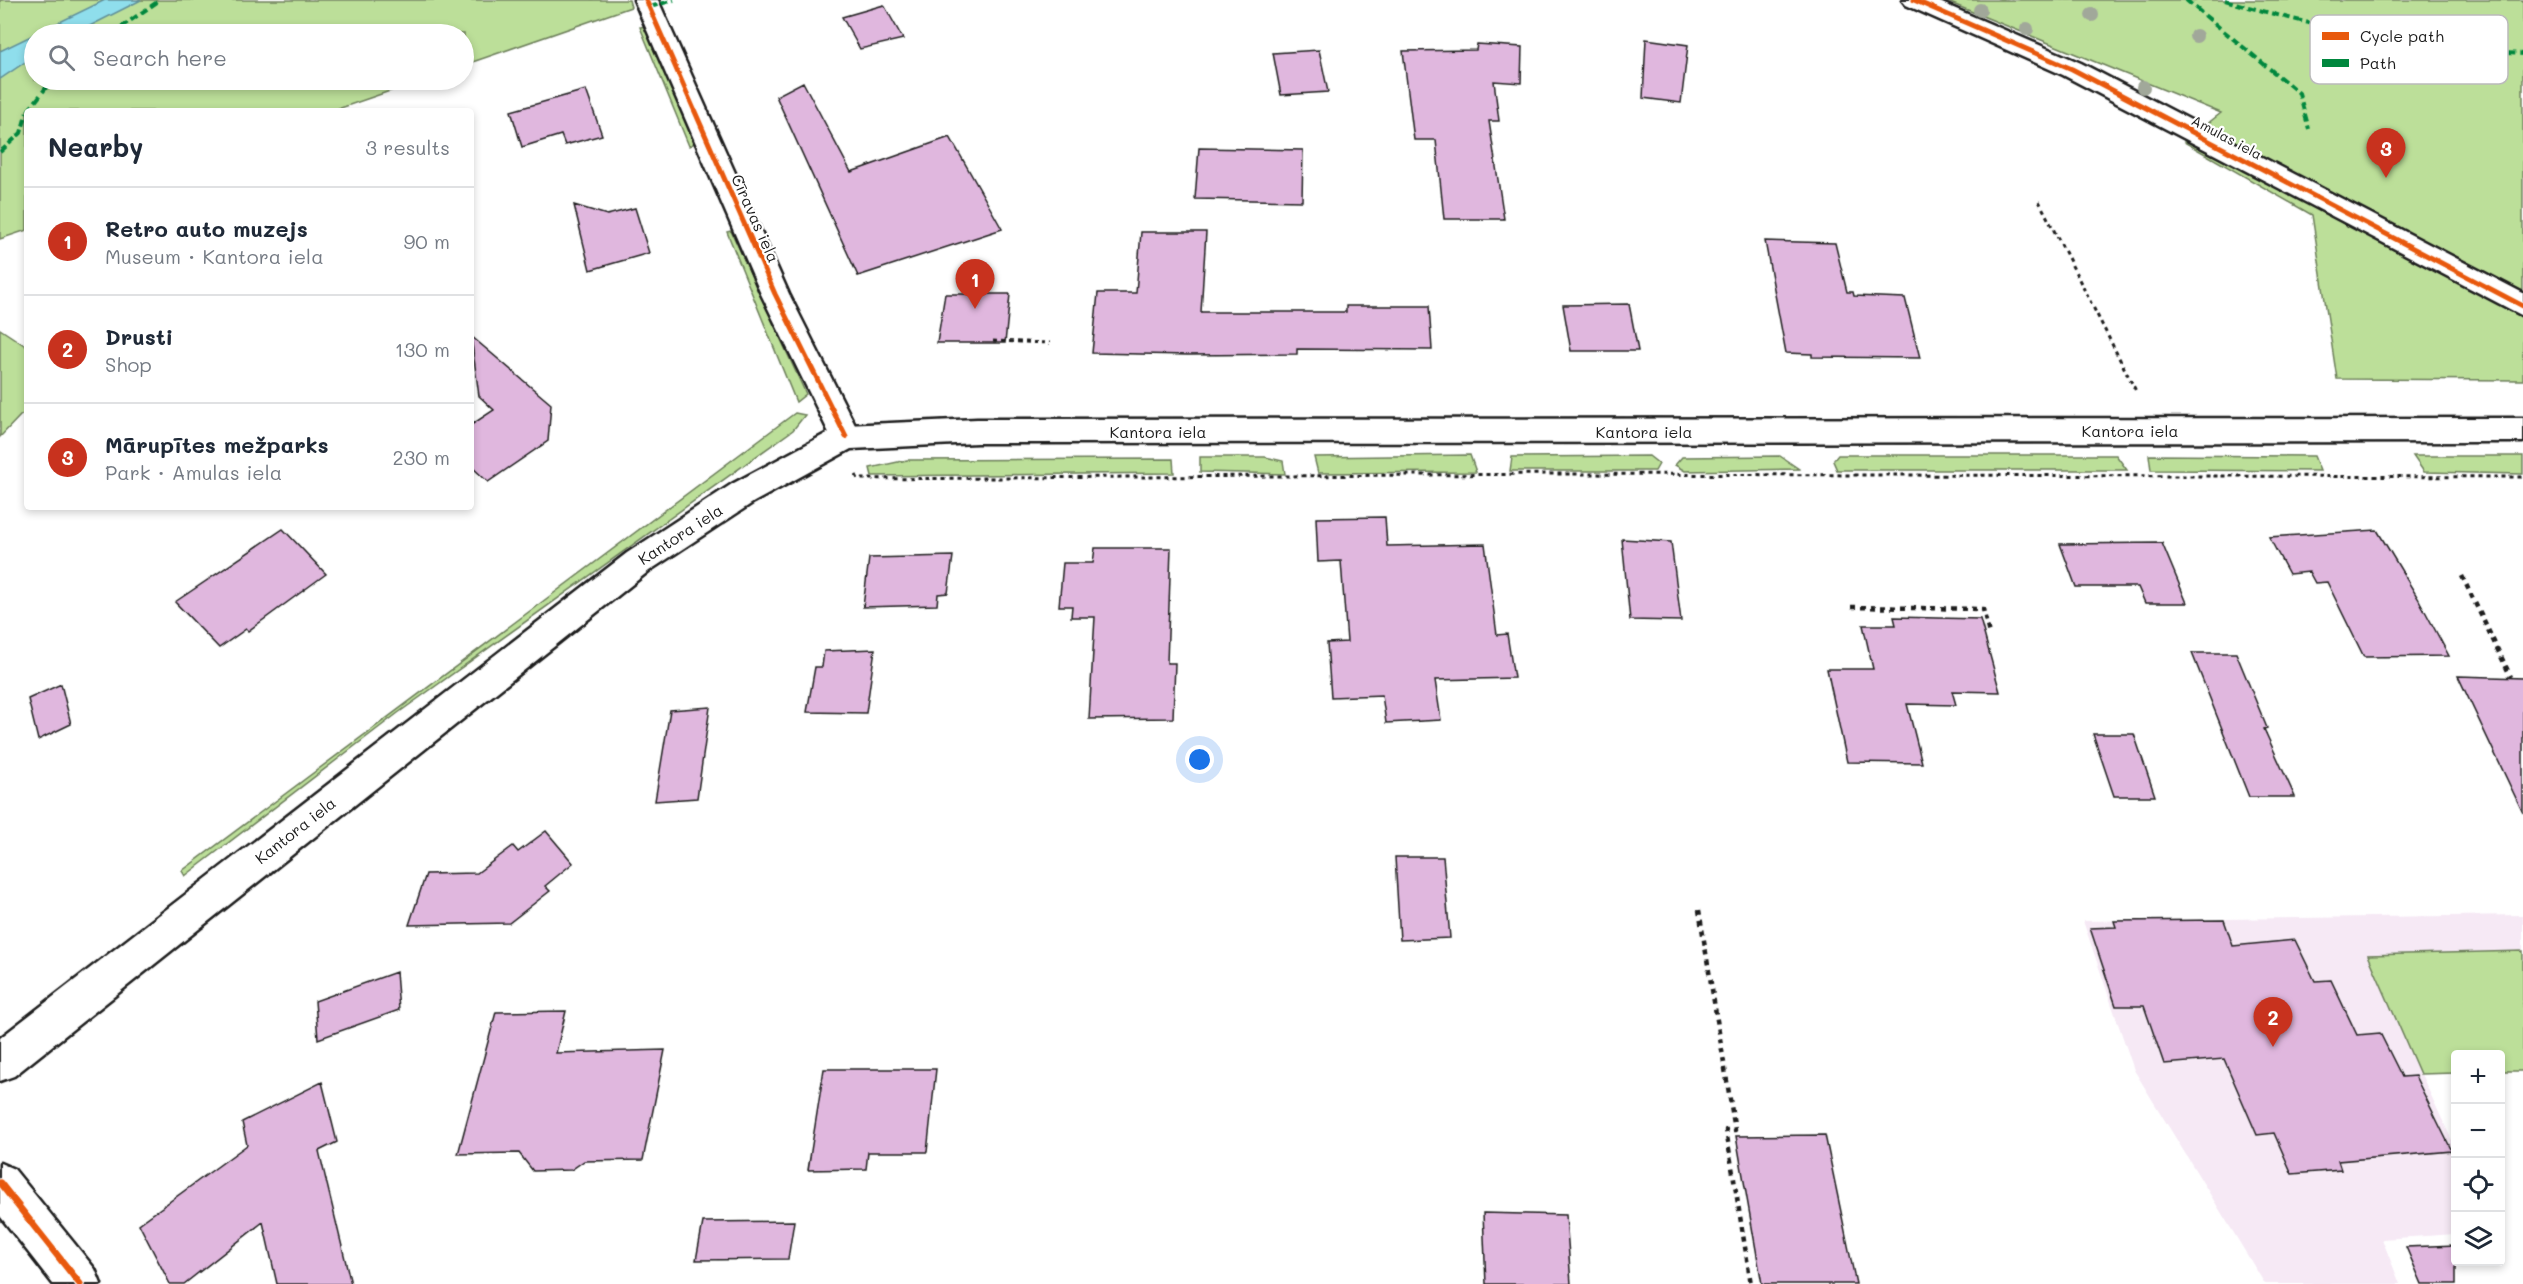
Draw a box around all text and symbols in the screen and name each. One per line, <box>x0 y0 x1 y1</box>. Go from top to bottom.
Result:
legend <box>2310 15 2508 84</box>
search box <box>24 24 474 90</box>
text: Cycle path <box>2360 25 2444 46</box>
icon: search <box>45 41 78 74</box>
text: Search here <box>93 43 227 72</box>
text: Path <box>2360 52 2396 73</box>
street label: Amulas iela <box>2188 110 2266 164</box>
pin: 3 <box>2366 128 2406 178</box>
text: Nearby <box>48 130 143 164</box>
text: 3 results <box>365 134 450 160</box>
street label: Cīravas iela <box>727 171 785 265</box>
text: Retro auto muzejs <box>105 214 308 243</box>
text: 1 <box>63 228 72 254</box>
text: 90 m <box>404 228 450 254</box>
text: Museum · Kantora iela <box>105 243 324 269</box>
pin: 1 <box>956 260 994 309</box>
text: Drusti <box>105 322 173 351</box>
text: 2 <box>62 336 73 362</box>
text: 130 m <box>395 336 450 362</box>
text: Shop <box>105 351 152 377</box>
street label: Kantora iela <box>2082 420 2179 441</box>
street label: Kantora iela <box>1110 421 1207 442</box>
street label: Kantora iela <box>1596 421 1693 442</box>
text: Mārupītes mežparks <box>105 430 329 459</box>
text: 3 <box>62 444 74 470</box>
text: 230 m <box>392 444 450 470</box>
text: Park · Amulas iela <box>105 459 282 485</box>
street label: Kantora iela <box>634 499 726 569</box>
your location <box>1185 745 1214 774</box>
street label: Kantora iela <box>250 792 340 868</box>
pin: 2 <box>2254 998 2292 1047</box>
map controls <box>2451 1050 2505 1266</box>
button: + <box>2451 1050 2505 1104</box>
button: − <box>2451 1104 2505 1158</box>
button: locate <box>2451 1158 2505 1212</box>
button: layers <box>2451 1212 2505 1266</box>

